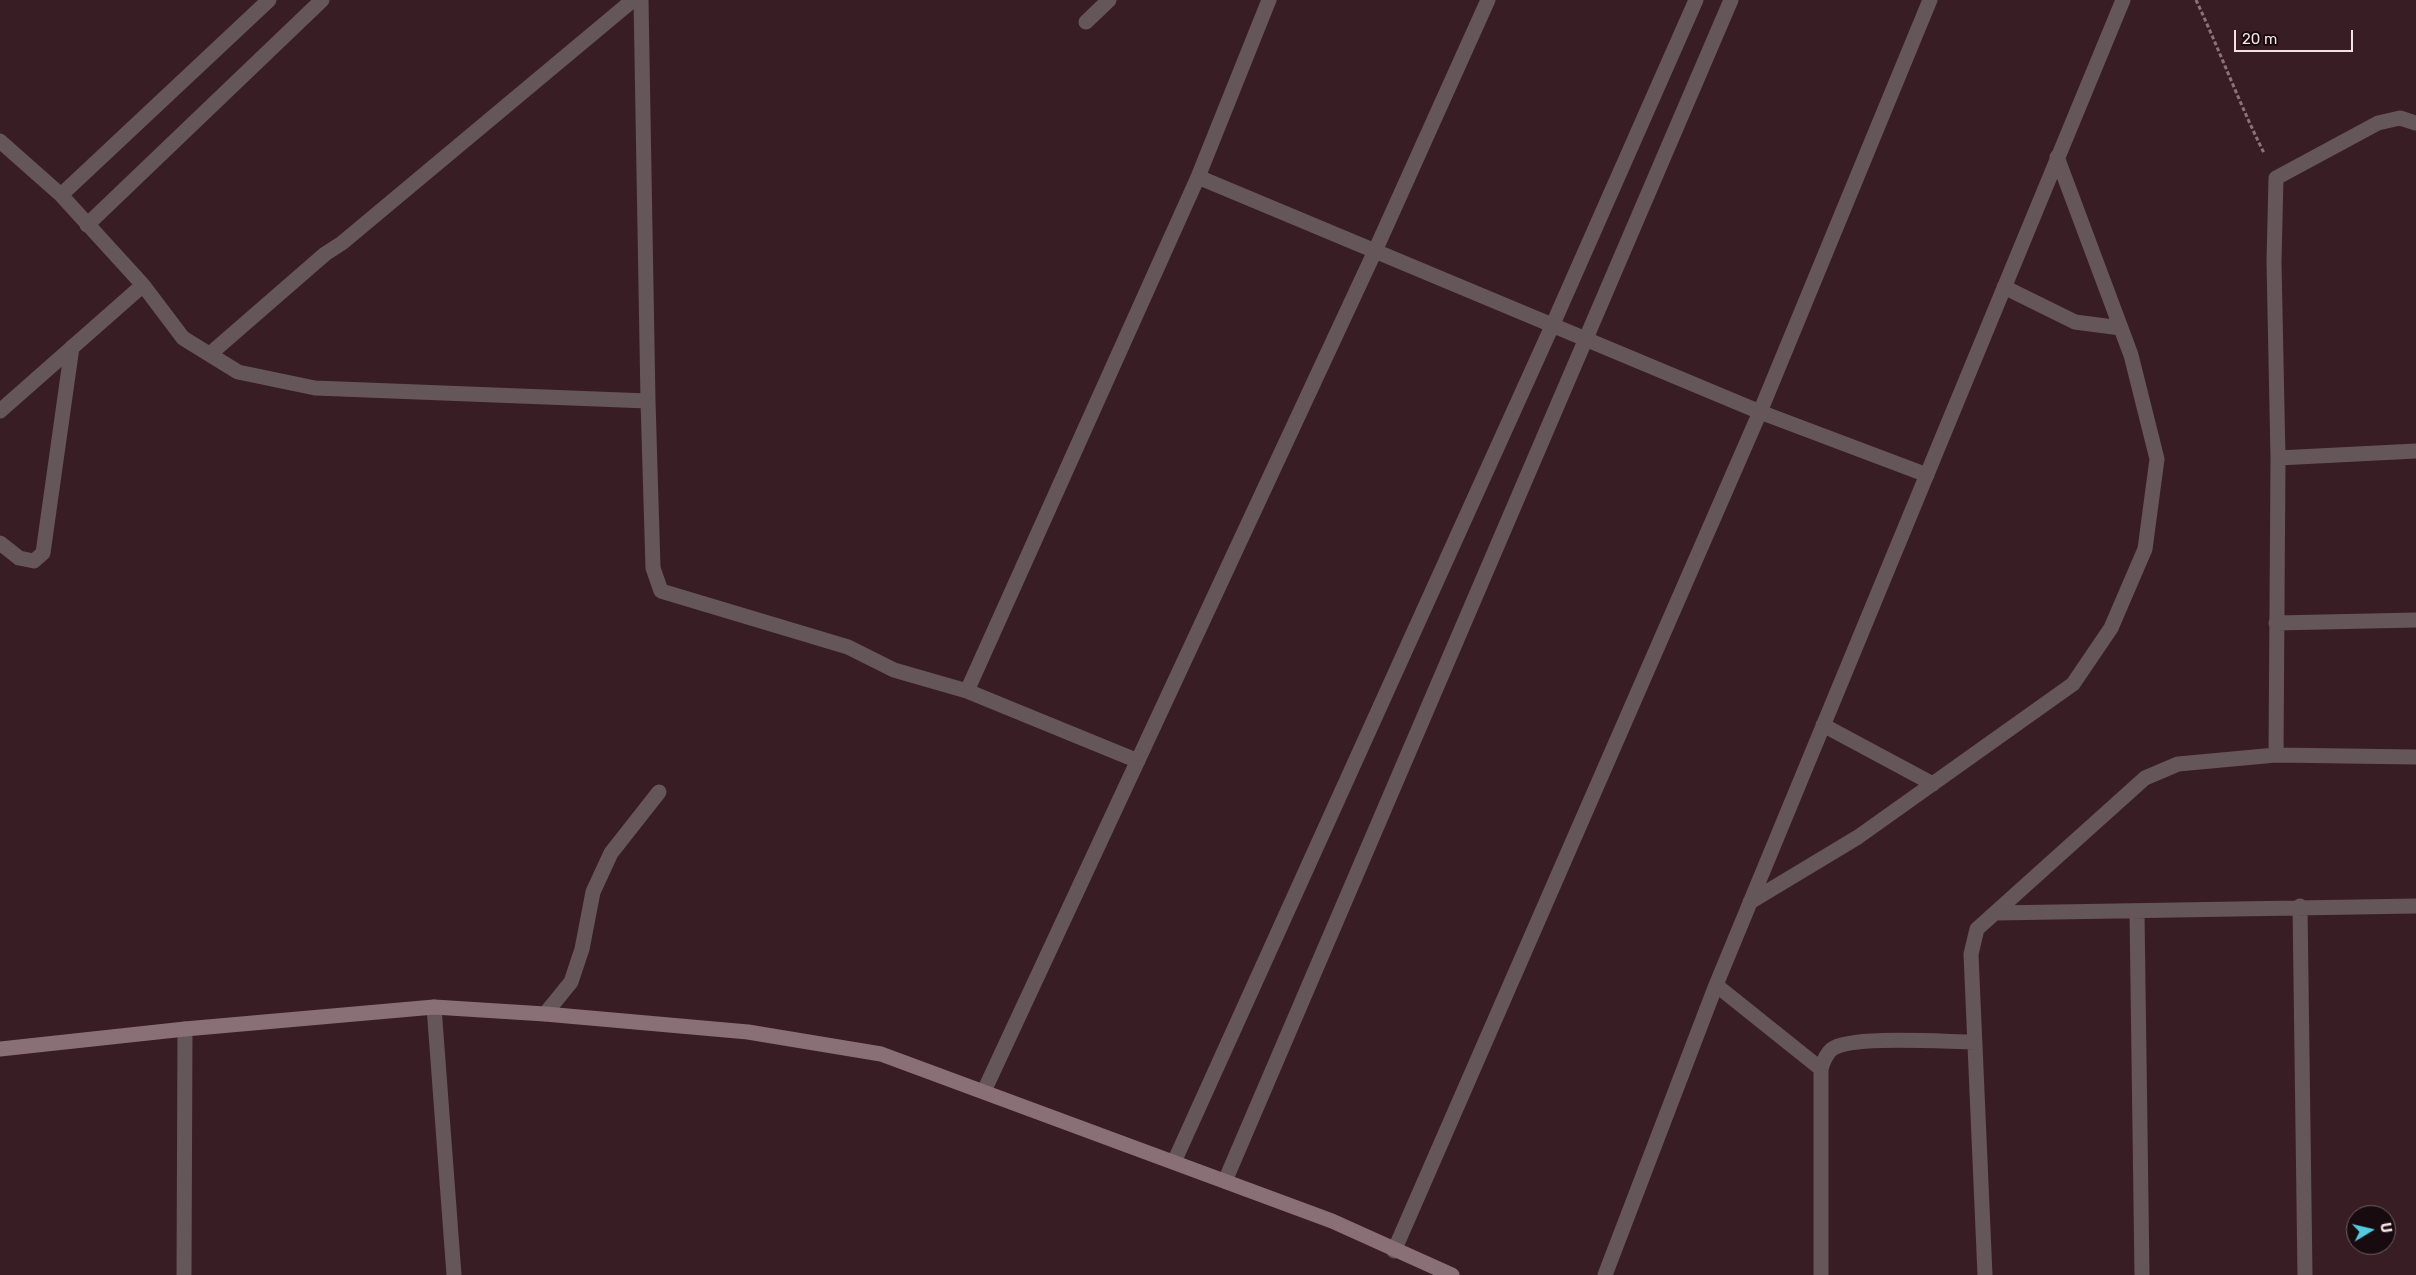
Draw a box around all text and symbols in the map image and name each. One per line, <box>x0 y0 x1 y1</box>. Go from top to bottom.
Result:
scale bar <box>2236 20 2355 52</box>
text: 20 m <box>2242 30 2277 48</box>
north arrow <box>2346 1205 2396 1255</box>
text: U <box>2376 1221 2395 1234</box>

